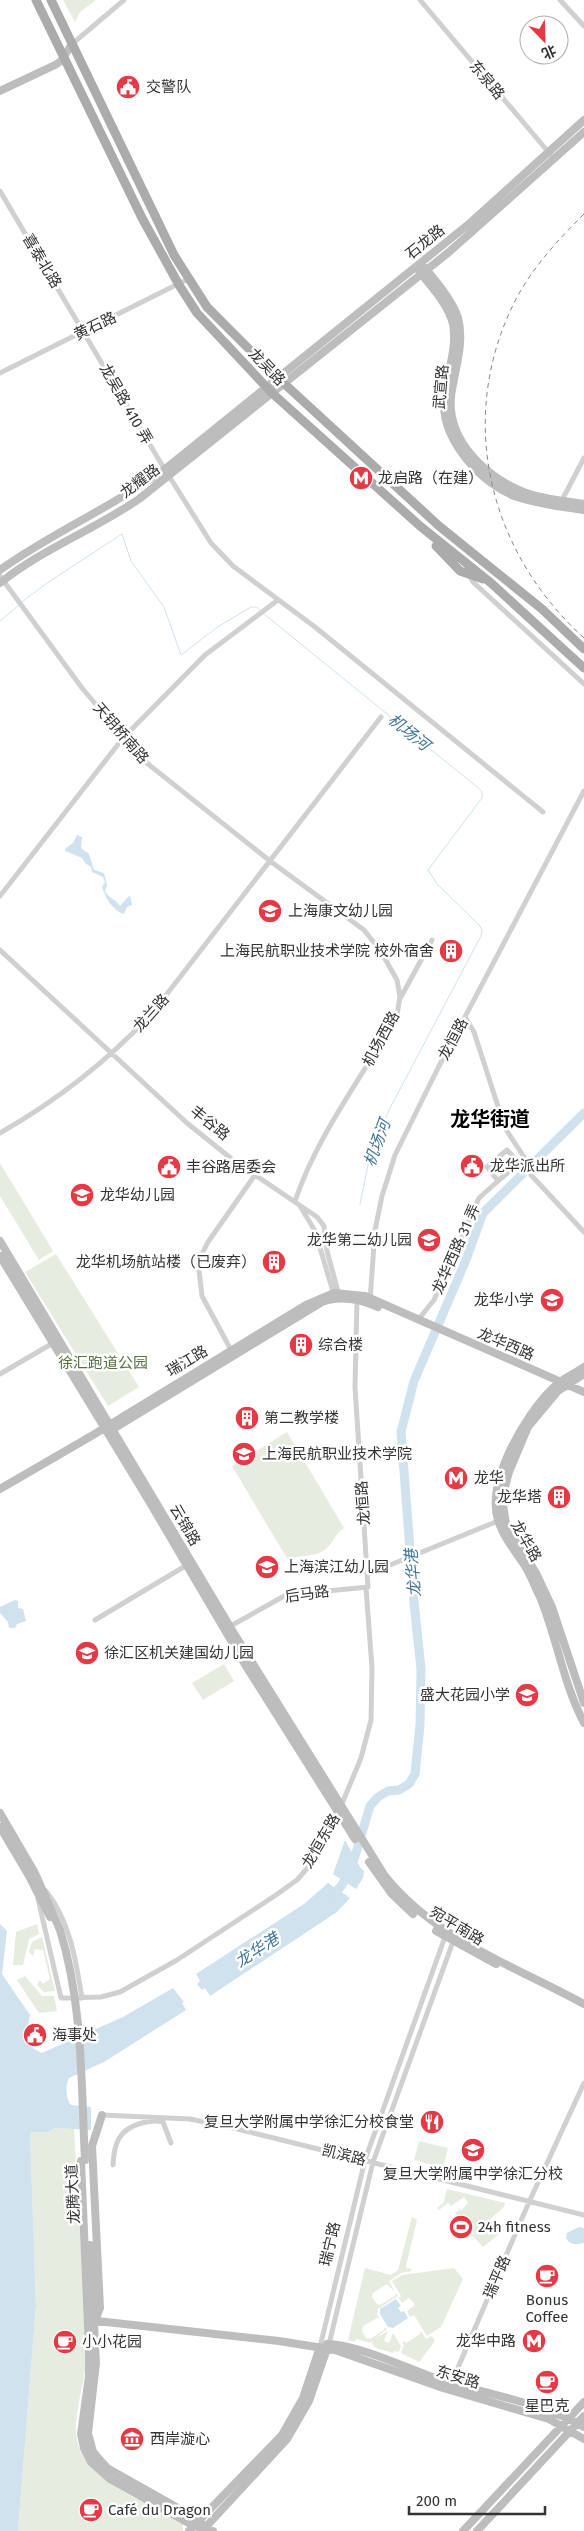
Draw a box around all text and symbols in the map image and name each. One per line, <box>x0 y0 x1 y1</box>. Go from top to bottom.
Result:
north arrow <box>519 15 569 65</box>
text: 北 <box>539 41 559 62</box>
street label: 东泉路 <box>466 57 508 103</box>
public building icon: 交警队 <box>115 74 141 100</box>
place label: 交警队 <box>146 78 191 96</box>
street label: 石龙路 <box>402 221 448 263</box>
street label: 喜泰北路 <box>19 231 65 291</box>
street label: 黄石路 <box>71 308 119 344</box>
street label: 龙吴路 <box>245 345 289 389</box>
street label: 龙吴路 410 弄 <box>96 361 156 447</box>
street label: 武宣路 <box>430 364 452 410</box>
street label: 龙耀路 <box>117 460 163 502</box>
metro station icon: 龙启路（在建） <box>348 465 374 491</box>
place label: 龙启路（在建） <box>378 469 483 487</box>
street label: 天钥桥南路 <box>90 699 152 767</box>
water label: 机场河 <box>384 710 436 756</box>
school or university icon: 上海康文幼儿园 <box>257 898 283 924</box>
place label: 上海康文幼儿园 <box>288 902 393 920</box>
building icon: 上海民航职业技术学院 校外宿舍 <box>438 938 464 964</box>
place label: 上海民航职业技术学院 校外宿舍 <box>220 942 434 960</box>
street label: 龙兰路 <box>129 990 173 1036</box>
street label: 机场西路 <box>359 1008 403 1070</box>
street label: 龙恒路 <box>434 1015 472 1063</box>
street label: 丰谷路 <box>187 1102 233 1144</box>
district label: 龙华街道 <box>450 1107 530 1131</box>
water label: 机场河 <box>360 1114 395 1169</box>
public building icon: 龙华派出所 <box>459 1153 485 1179</box>
public building icon: 丰谷路居委会 <box>156 1154 182 1180</box>
place label: 龙华派出所 <box>490 1157 565 1175</box>
place label: 丰谷路居委会 <box>186 1158 276 1176</box>
school or university icon: 龙华幼儿园 <box>69 1182 95 1208</box>
place label: 龙华幼儿园 <box>100 1186 175 1204</box>
street label: 龙华西路 31 弄 <box>428 1201 484 1297</box>
school or university icon: 龙华第二幼儿园 <box>416 1227 442 1253</box>
place label: 龙华第二幼儿园 <box>307 1231 412 1249</box>
building icon: 龙华机场航站楼（已废弃） <box>261 1249 287 1275</box>
place label: 龙华机场航站楼（已废弃） <box>76 1253 256 1271</box>
school or university icon: 龙华小学 <box>539 1287 565 1313</box>
place label: 龙华小学 <box>474 1291 534 1309</box>
street label: 龙华西路 <box>475 1324 537 1364</box>
building icon: 综合楼 <box>288 1332 314 1358</box>
place label: 综合楼 <box>318 1336 363 1354</box>
street label: 瑞江路 <box>163 1342 211 1380</box>
park label: 徐汇跑道公园 <box>58 1354 148 1372</box>
building icon: 第二教学楼 <box>234 1405 260 1431</box>
place label: 第二教学楼 <box>264 1409 339 1427</box>
school or university icon: 上海民航职业技术学院 <box>231 1441 257 1467</box>
place label: 上海民航职业技术学院 <box>262 1445 412 1463</box>
metro station icon: 龙华 <box>443 1465 469 1491</box>
place label: 龙华 <box>474 1469 504 1487</box>
street label: 龙恒路 <box>352 1480 374 1526</box>
building icon: 龙华塔 <box>546 1484 572 1510</box>
place label: 龙华塔 <box>497 1488 542 1506</box>
street label: 云锦路 <box>166 1501 204 1549</box>
street label: 龙华路 <box>507 1517 545 1565</box>
water label: 龙华港 <box>401 1546 425 1598</box>
school or university icon: 上海滨江幼儿园 <box>254 1554 280 1580</box>
place label: 上海滨江幼儿园 <box>284 1558 389 1576</box>
street label: 后马路 <box>283 1582 331 1606</box>
school or university icon: 徐汇区机关建国幼儿园 <box>74 1640 100 1666</box>
place label: 徐汇区机关建国幼儿园 <box>104 1644 254 1662</box>
school or university icon: 盛大花园小学 <box>514 1682 540 1708</box>
place label: 盛大花园小学 <box>420 1686 510 1704</box>
street label: 龙恒东路 <box>298 1811 344 1871</box>
street label: 宛平南路 <box>427 1903 487 1949</box>
water label: 龙华港 <box>232 1928 284 1971</box>
public building icon: 海事处 <box>22 2022 48 2048</box>
place label: 海事处 <box>52 2026 97 2044</box>
restaurant icon: 复旦大学附属中学徐汇分校食堂 <box>419 2109 445 2135</box>
place label: 复旦大学附属中学徐汇分校食堂 <box>204 2113 414 2131</box>
school or university icon: 复旦大学附属中学徐汇分校 <box>460 2137 486 2163</box>
street label: 凯滨路 <box>320 2141 368 2169</box>
street label: 龙腾大道 <box>62 2164 84 2224</box>
place label: 复旦大学附属中学徐汇分校 <box>383 2165 563 2183</box>
sports icon: 24h fitness <box>448 2214 474 2240</box>
place label: 24h fitness <box>478 2218 551 2236</box>
street label: 瑞宁路 <box>316 2220 344 2268</box>
street label: 瑞平路 <box>480 2253 514 2301</box>
cafe icon: Bonus Coffee <box>534 2263 560 2289</box>
place label: Bonus Coffee <box>525 2291 569 2326</box>
metro station icon: 龙华中路 <box>521 2328 547 2354</box>
cafe icon: 小小花园 <box>52 2329 78 2355</box>
place label: 龙华中路 <box>456 2332 516 2350</box>
place label: 小小花园 <box>82 2333 142 2351</box>
street label: 东安路 <box>434 2362 482 2392</box>
cafe icon: 星巴克 <box>534 2369 560 2395</box>
place label: 星巴克 <box>524 2397 570 2415</box>
museum icon: 西岸漩心 <box>119 2426 145 2452</box>
place label: 西岸漩心 <box>150 2430 210 2448</box>
scale bar <box>409 2484 545 2516</box>
text: 200 m <box>416 2492 457 2510</box>
cafe icon: Café du Dragon <box>78 2497 104 2523</box>
place label: Café du Dragon <box>108 2501 211 2519</box>

